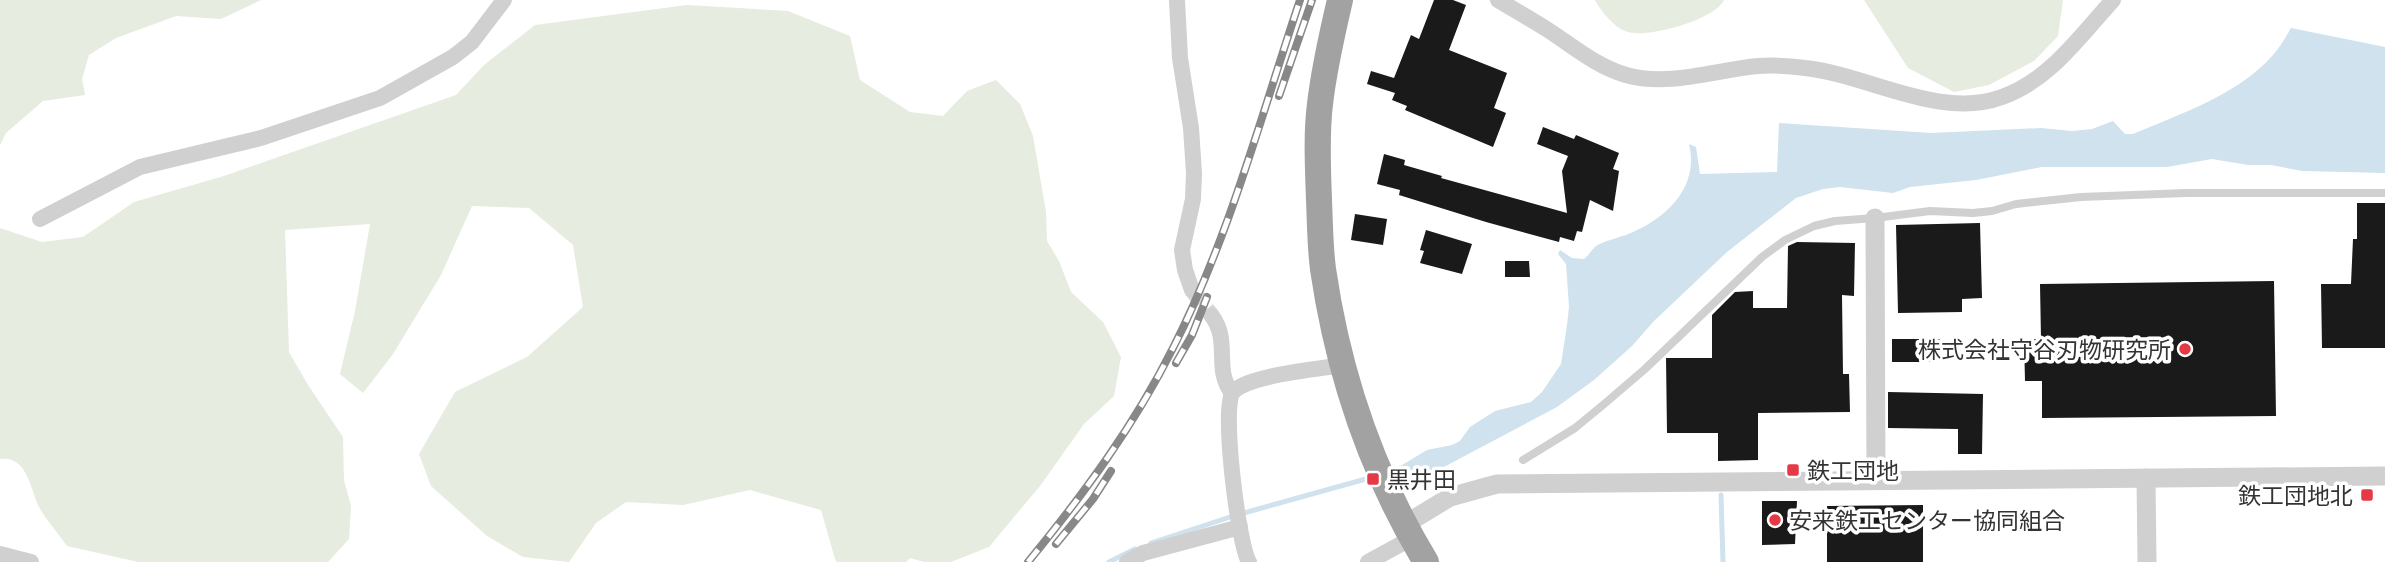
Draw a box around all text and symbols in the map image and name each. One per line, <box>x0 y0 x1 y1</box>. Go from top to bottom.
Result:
place label: 株式会社守谷刃物研究所 <box>1918 335 2171 363</box>
marker: 株式会社守谷刃物研究所 <box>2177 341 2193 357</box>
place label: 鉄工団地 <box>1807 456 1899 484</box>
marker: 鉄工団地 <box>1785 462 1801 478</box>
place label: 黒井田 <box>1387 465 1456 493</box>
marker: 黒井田 <box>1365 471 1381 487</box>
place label: 鉄工団地北 <box>2238 481 2353 509</box>
marker: 鉄工団地北 <box>2359 487 2375 503</box>
place label: 安来鉄工センター協同組合 <box>1789 506 2065 534</box>
marker: 安来鉄工センター協同組合 <box>1767 512 1783 528</box>

